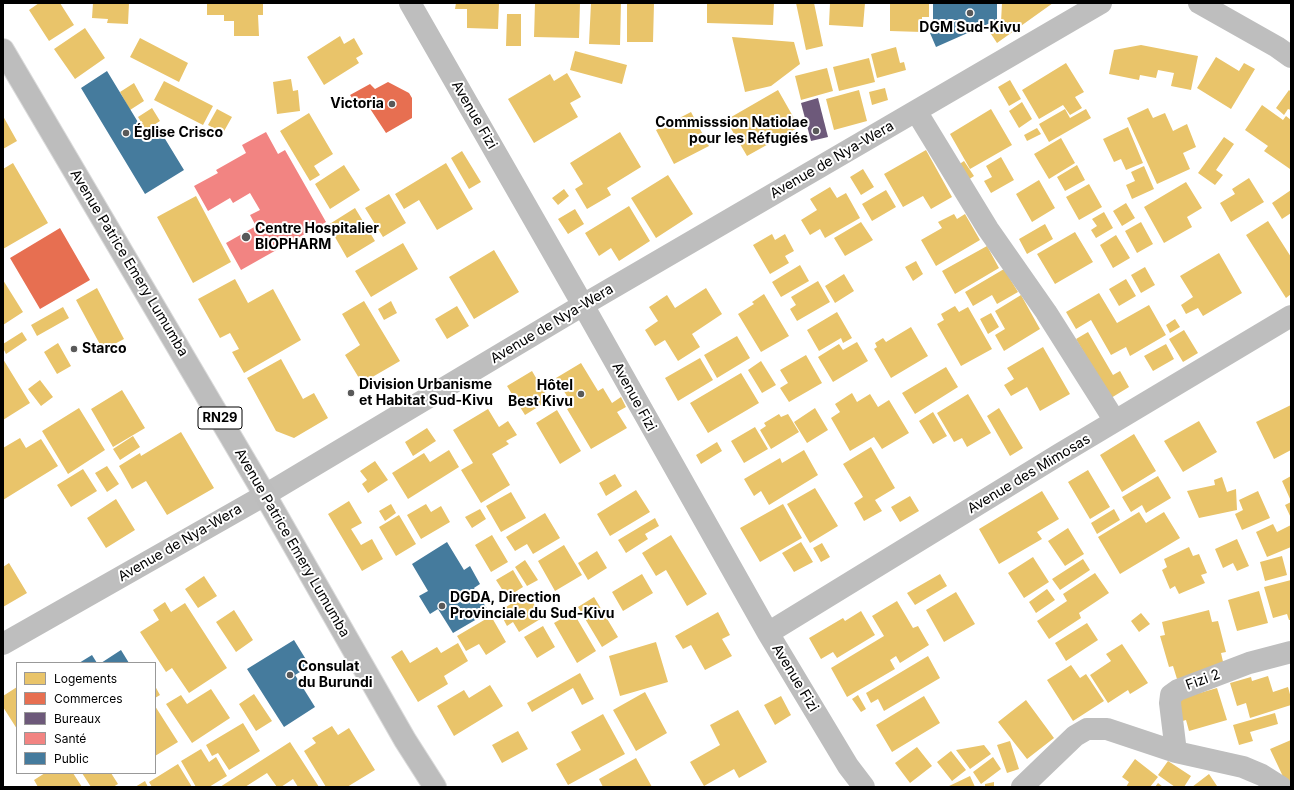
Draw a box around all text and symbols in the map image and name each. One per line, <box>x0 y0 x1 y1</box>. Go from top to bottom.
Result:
marker: DGM Sud-Kivu <box>965 8 975 18</box>
place label: DGM Sud-Kivu <box>919 20 1021 36</box>
street label: Avenue Fizi <box>448 78 500 152</box>
place label: Victoria <box>330 96 384 112</box>
marker: Victoria <box>387 99 397 109</box>
place label: Commisssion Natiolae pour les Réfugiés <box>655 115 808 148</box>
street label: Avenue de Nya-Wera <box>767 118 897 202</box>
place label: Église Crisco <box>134 125 223 141</box>
marker: Commisssion Natiolae pour les Réfugiés <box>811 126 821 136</box>
marker: Église Crisco <box>121 128 131 138</box>
street label: Avenue Patrice Emery Lumumba <box>66 166 192 360</box>
place label: Centre Hospitalier BIOPHARM <box>255 221 379 254</box>
marker: Centre Hospitalier BIOPHARM <box>240 231 252 243</box>
street label: Avenue de Nya-Wera <box>488 281 616 367</box>
place label: Starco <box>82 341 127 357</box>
marker: Starco <box>69 344 79 354</box>
street label: Avenue Fizi <box>608 360 660 434</box>
place label: Division Urbanisme et Habitat Sud-Kivu <box>359 377 493 410</box>
place label: Hôtel Best Kivu <box>508 378 573 410</box>
marker: Division Urbanisme et Habitat Sud-Kivu <box>346 388 356 398</box>
marker: Hôtel Best Kivu <box>576 389 586 399</box>
road number: RN29 <box>198 407 242 429</box>
street label: Avenue des Mimosas <box>964 431 1094 517</box>
street label: Avenue Patrice Emery Lumumba <box>231 446 353 640</box>
street label: Avenue de Nya-Wera <box>115 501 245 585</box>
place label: DGDA, Direction Provinciale du Sud-Kivu <box>450 590 614 622</box>
marker: DGDA, Direction Provinciale du Sud-Kivu <box>437 601 447 611</box>
street label: Avenue Fizi <box>768 641 822 715</box>
place label: Consulat du Burundi <box>298 659 373 692</box>
legend <box>16 662 156 774</box>
street label: Fizi 2 <box>1184 666 1222 694</box>
marker: Consulat du Burundi <box>285 670 295 680</box>
text: Logements <box>54 671 117 686</box>
text: Commerces <box>54 691 122 706</box>
text: Bureaux <box>54 711 101 726</box>
text: Santé <box>54 731 86 746</box>
text: Public <box>54 751 89 766</box>

